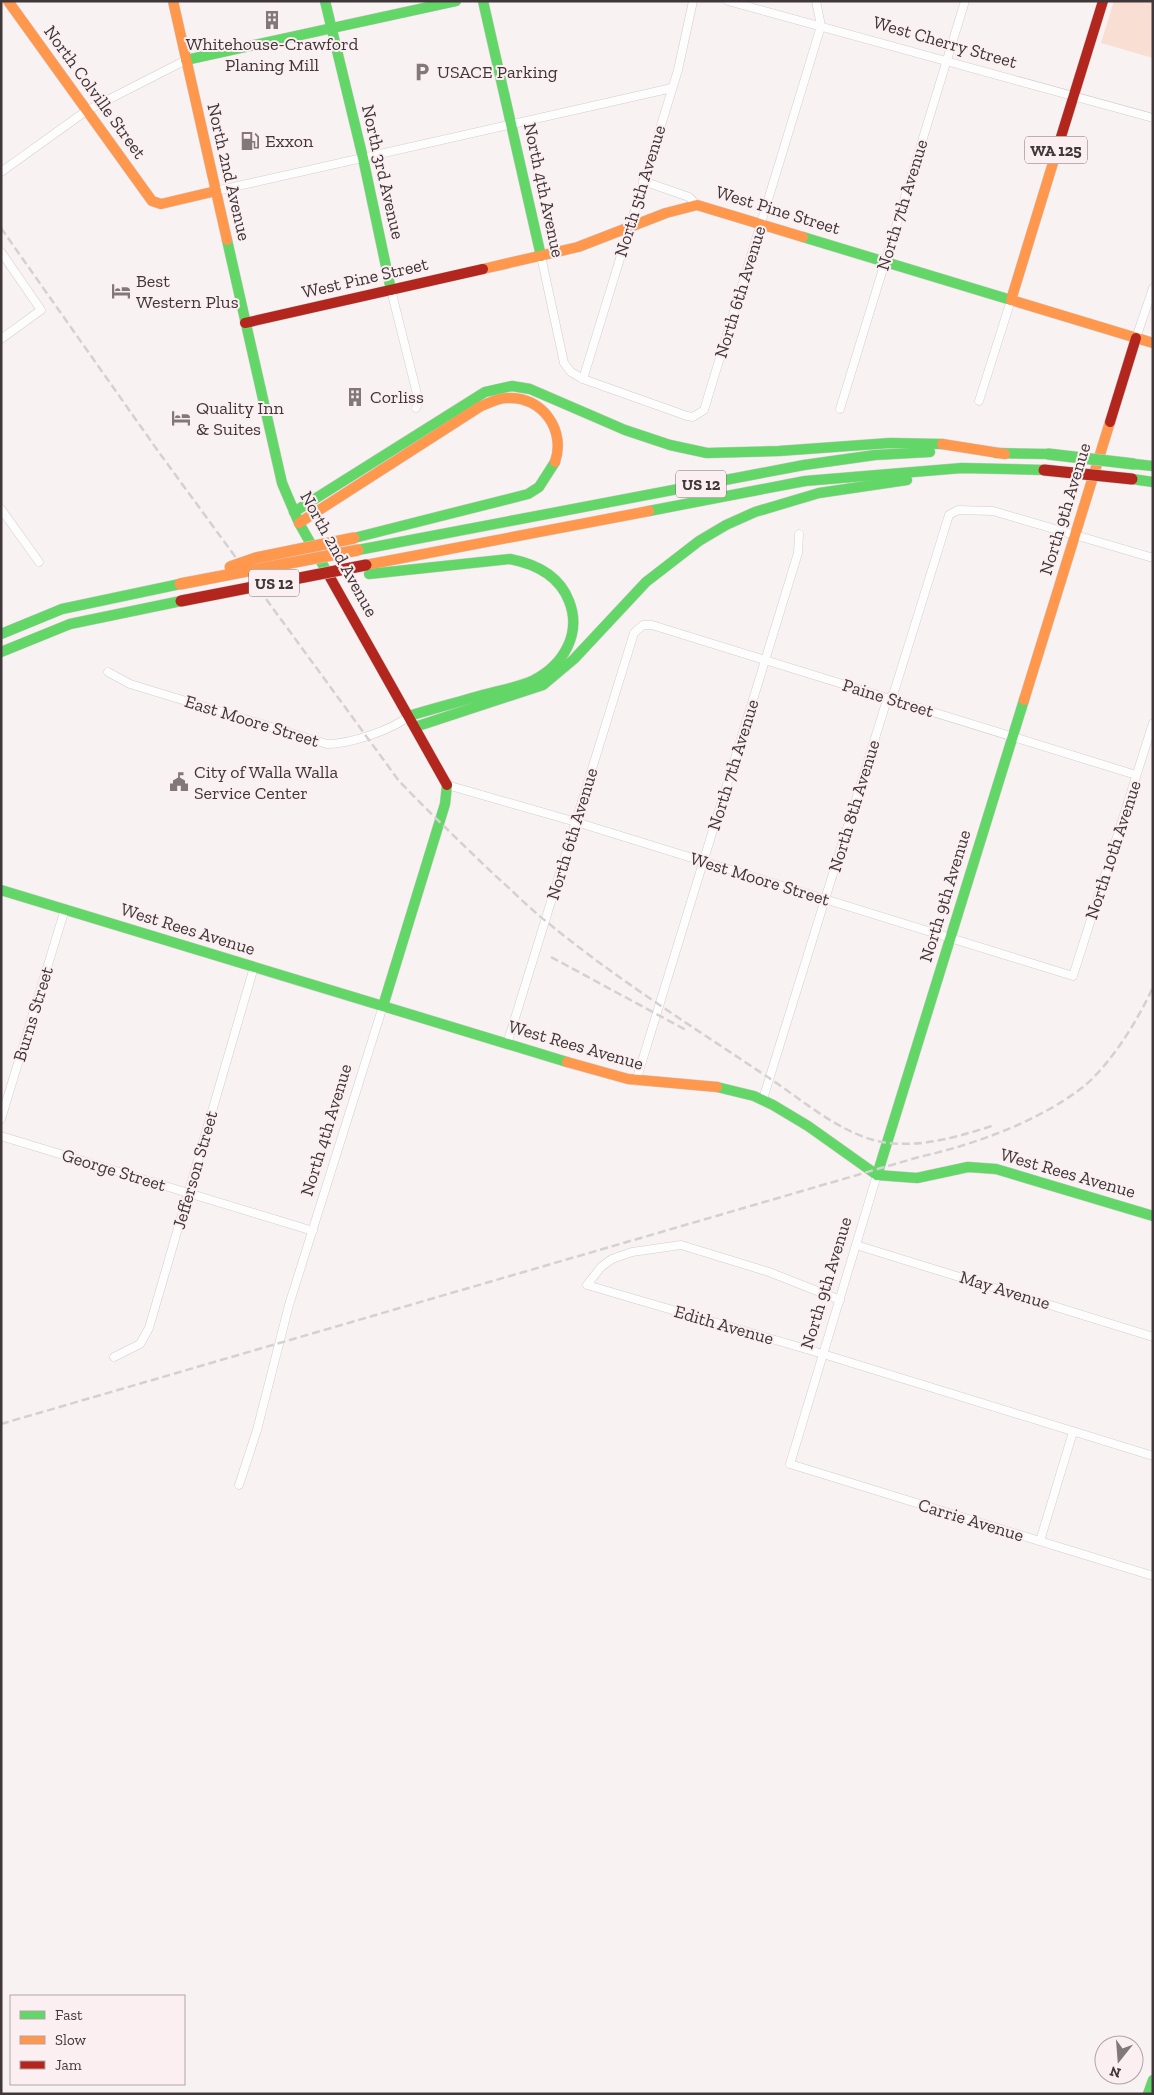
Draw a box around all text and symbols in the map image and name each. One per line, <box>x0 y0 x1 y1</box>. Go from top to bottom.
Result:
building icon: Whitehouse-Crawford Planing Mill <box>261 9 283 31</box>
street label: West Cherry Street <box>871 11 1020 73</box>
street label: North Colville Street <box>39 21 151 163</box>
place label: Whitehouse-Crawford Planing Mill <box>186 33 358 76</box>
parking icon: USACE Parking <box>411 61 433 83</box>
place label: USACE Parking <box>437 61 558 83</box>
street label: North 2nd Avenue <box>202 101 256 243</box>
street label: North 3rd Avenue <box>357 103 409 241</box>
street label: North 4th Avenue <box>519 121 569 259</box>
street label: North 5th Avenue <box>609 122 671 260</box>
fuel station icon: Exxon <box>239 130 261 152</box>
place label: Exxon <box>265 130 314 152</box>
road number: WA 125 <box>1025 136 1087 164</box>
street label: North 7th Avenue <box>872 137 932 273</box>
street label: West Pine Street <box>713 181 843 239</box>
street label: North 6th Avenue <box>709 223 771 361</box>
street label: West Pine Street <box>300 253 431 303</box>
place label: Best Western Plus <box>136 270 239 313</box>
hotel icon: Best Western Plus <box>110 280 132 302</box>
building icon: Corliss <box>344 386 366 408</box>
place label: Corliss <box>370 386 424 408</box>
place label: Quality Inn & Suites <box>196 397 285 440</box>
hotel icon: Quality Inn & Suites <box>170 407 192 429</box>
street label: North 9th Avenue <box>1034 440 1096 578</box>
road number: US 12 <box>676 470 726 498</box>
street label: North 2nd Avenue <box>295 487 383 621</box>
road number: US 12 <box>249 570 299 596</box>
street label: Paine Street <box>840 674 937 722</box>
street label: East Moore Street <box>182 690 322 752</box>
street label: North 7th Avenue <box>703 697 763 833</box>
street label: North 8th Avenue <box>823 737 885 875</box>
place label: City of Walla Walla Service Center <box>194 761 338 804</box>
street label: North 6th Avenue <box>541 765 603 903</box>
public building icon: City of Walla Walla Service Center <box>168 771 190 793</box>
street label: North 10th Avenue <box>1080 778 1146 922</box>
street label: North 9th Avenue <box>914 827 976 965</box>
street label: West Moore Street <box>688 847 833 911</box>
street label: West Rees Avenue <box>118 898 258 960</box>
street label: Burns Street <box>8 964 58 1064</box>
street label: West Rees Avenue <box>506 1015 646 1075</box>
street label: North 4th Avenue <box>295 1061 357 1199</box>
street label: Jefferson Street <box>168 1108 222 1232</box>
street label: West Rees Avenue <box>998 1143 1138 1203</box>
street label: George Street <box>59 1144 169 1196</box>
street label: North 9th Avenue <box>795 1214 857 1352</box>
street label: May Avenue <box>957 1266 1053 1314</box>
street label: Edith Avenue <box>672 1300 776 1350</box>
street label: Carrie Avenue <box>915 1493 1027 1547</box>
legend <box>10 1995 185 2085</box>
text: Fast <box>55 2006 83 2024</box>
text: Slow <box>55 2031 87 2049</box>
north arrow <box>1094 2035 1144 2085</box>
text: Jam <box>55 2056 82 2074</box>
text: N <box>1107 2062 1123 2082</box>

